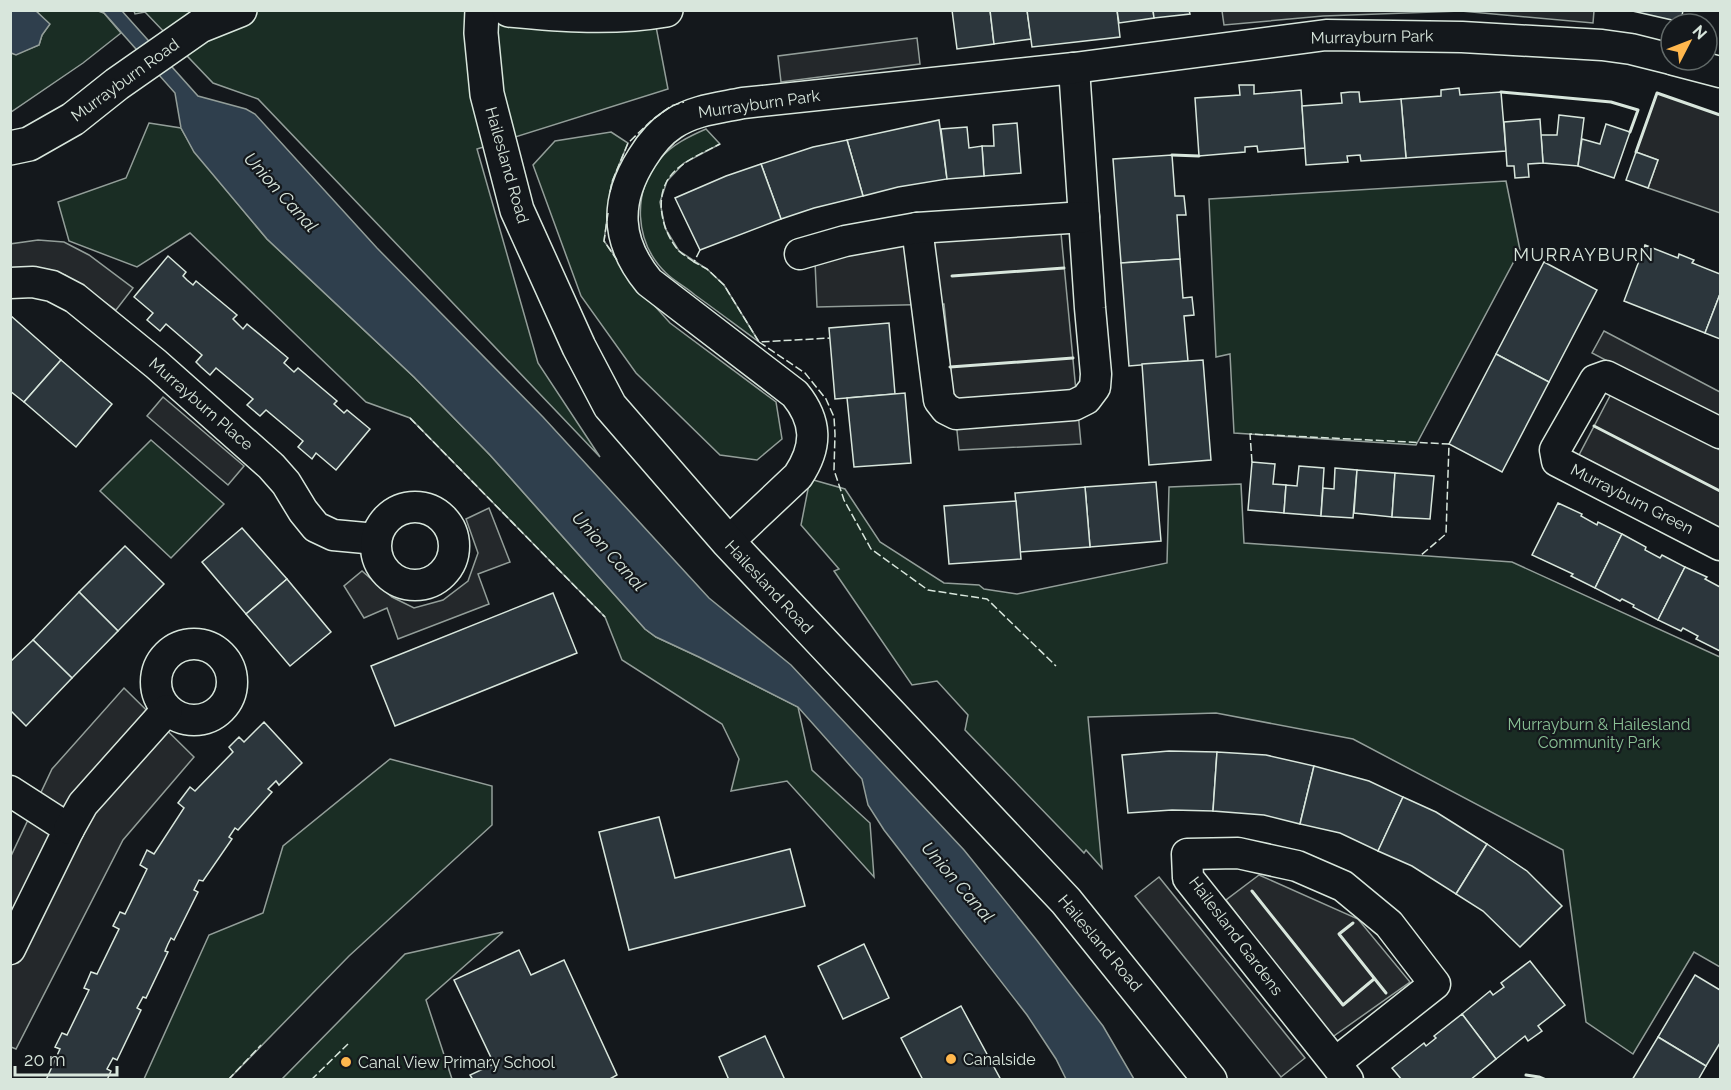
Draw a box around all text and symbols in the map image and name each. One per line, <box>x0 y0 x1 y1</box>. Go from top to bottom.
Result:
north arrow <box>1659 12 1719 72</box>
text: N <box>1689 21 1711 43</box>
street label: Murrayburn Park <box>1310 26 1434 48</box>
street label: Murrayburn Road <box>67 34 183 125</box>
street label: Murrayburn Park <box>697 86 822 122</box>
street label: Hailesland Road <box>481 105 533 225</box>
water label: Union Canal <box>240 148 322 236</box>
district label: MURRAYBURN <box>1513 244 1655 265</box>
street label: Murrayburn Place <box>145 354 257 454</box>
street label: Murrayburn Green <box>1567 460 1697 538</box>
water label: Union Canal <box>568 507 650 595</box>
street label: Hailesland Road <box>721 537 817 637</box>
park label: Murrayburn & Hailesland Community Park <box>1508 715 1690 752</box>
water label: Union Canal <box>917 837 999 927</box>
street label: Hailesland Gardens <box>1185 873 1287 999</box>
street label: Hailesland Road <box>1054 891 1146 995</box>
scale bar <box>15 1039 117 1077</box>
text: 20 m <box>24 1049 66 1070</box>
place label: Canalside <box>963 1050 1036 1069</box>
marker: Canalside <box>944 1052 958 1066</box>
place label: Canal View Primary School <box>358 1053 556 1072</box>
marker: Canal View Primary School <box>339 1055 353 1069</box>

